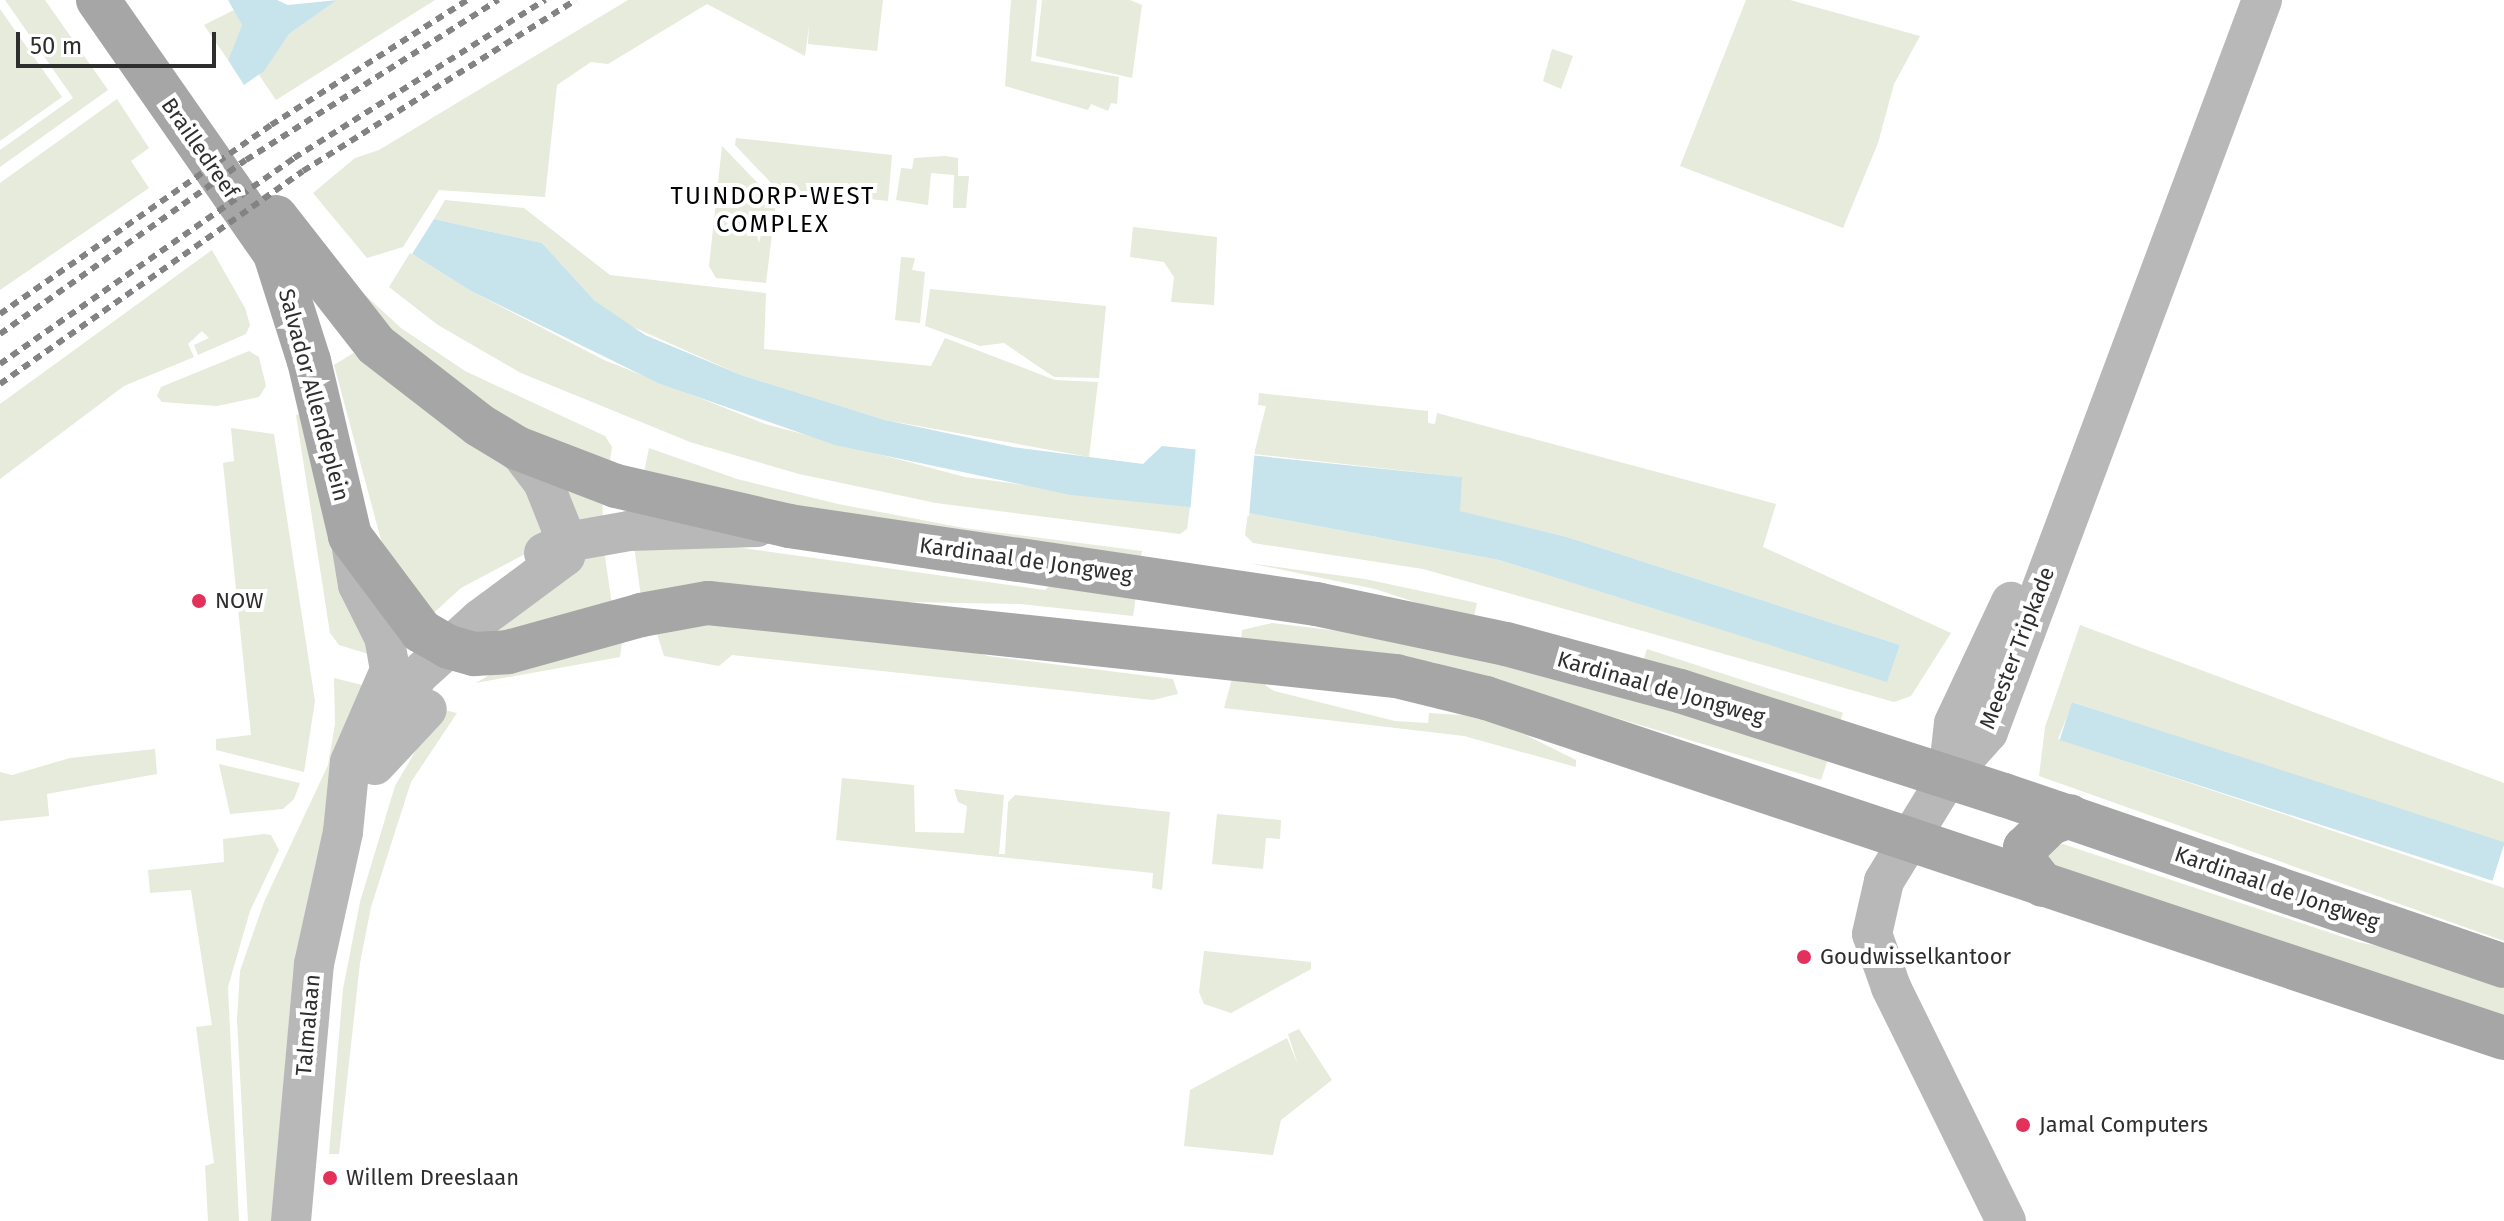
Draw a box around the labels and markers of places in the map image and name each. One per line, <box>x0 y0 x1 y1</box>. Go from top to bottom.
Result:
place label: NOW <box>215 588 263 614</box>
marker: NOW <box>190 592 208 610</box>
place label: Goudwisselkantoor <box>1820 944 2011 970</box>
marker: Goudwisselkantoor <box>1795 948 1813 966</box>
place label: Jamal Computers <box>2039 1112 2208 1138</box>
marker: Jamal Computers <box>2014 1116 2032 1134</box>
place label: Willem Dreeslaan <box>346 1165 519 1191</box>
marker: Willem Dreeslaan <box>321 1169 339 1187</box>

